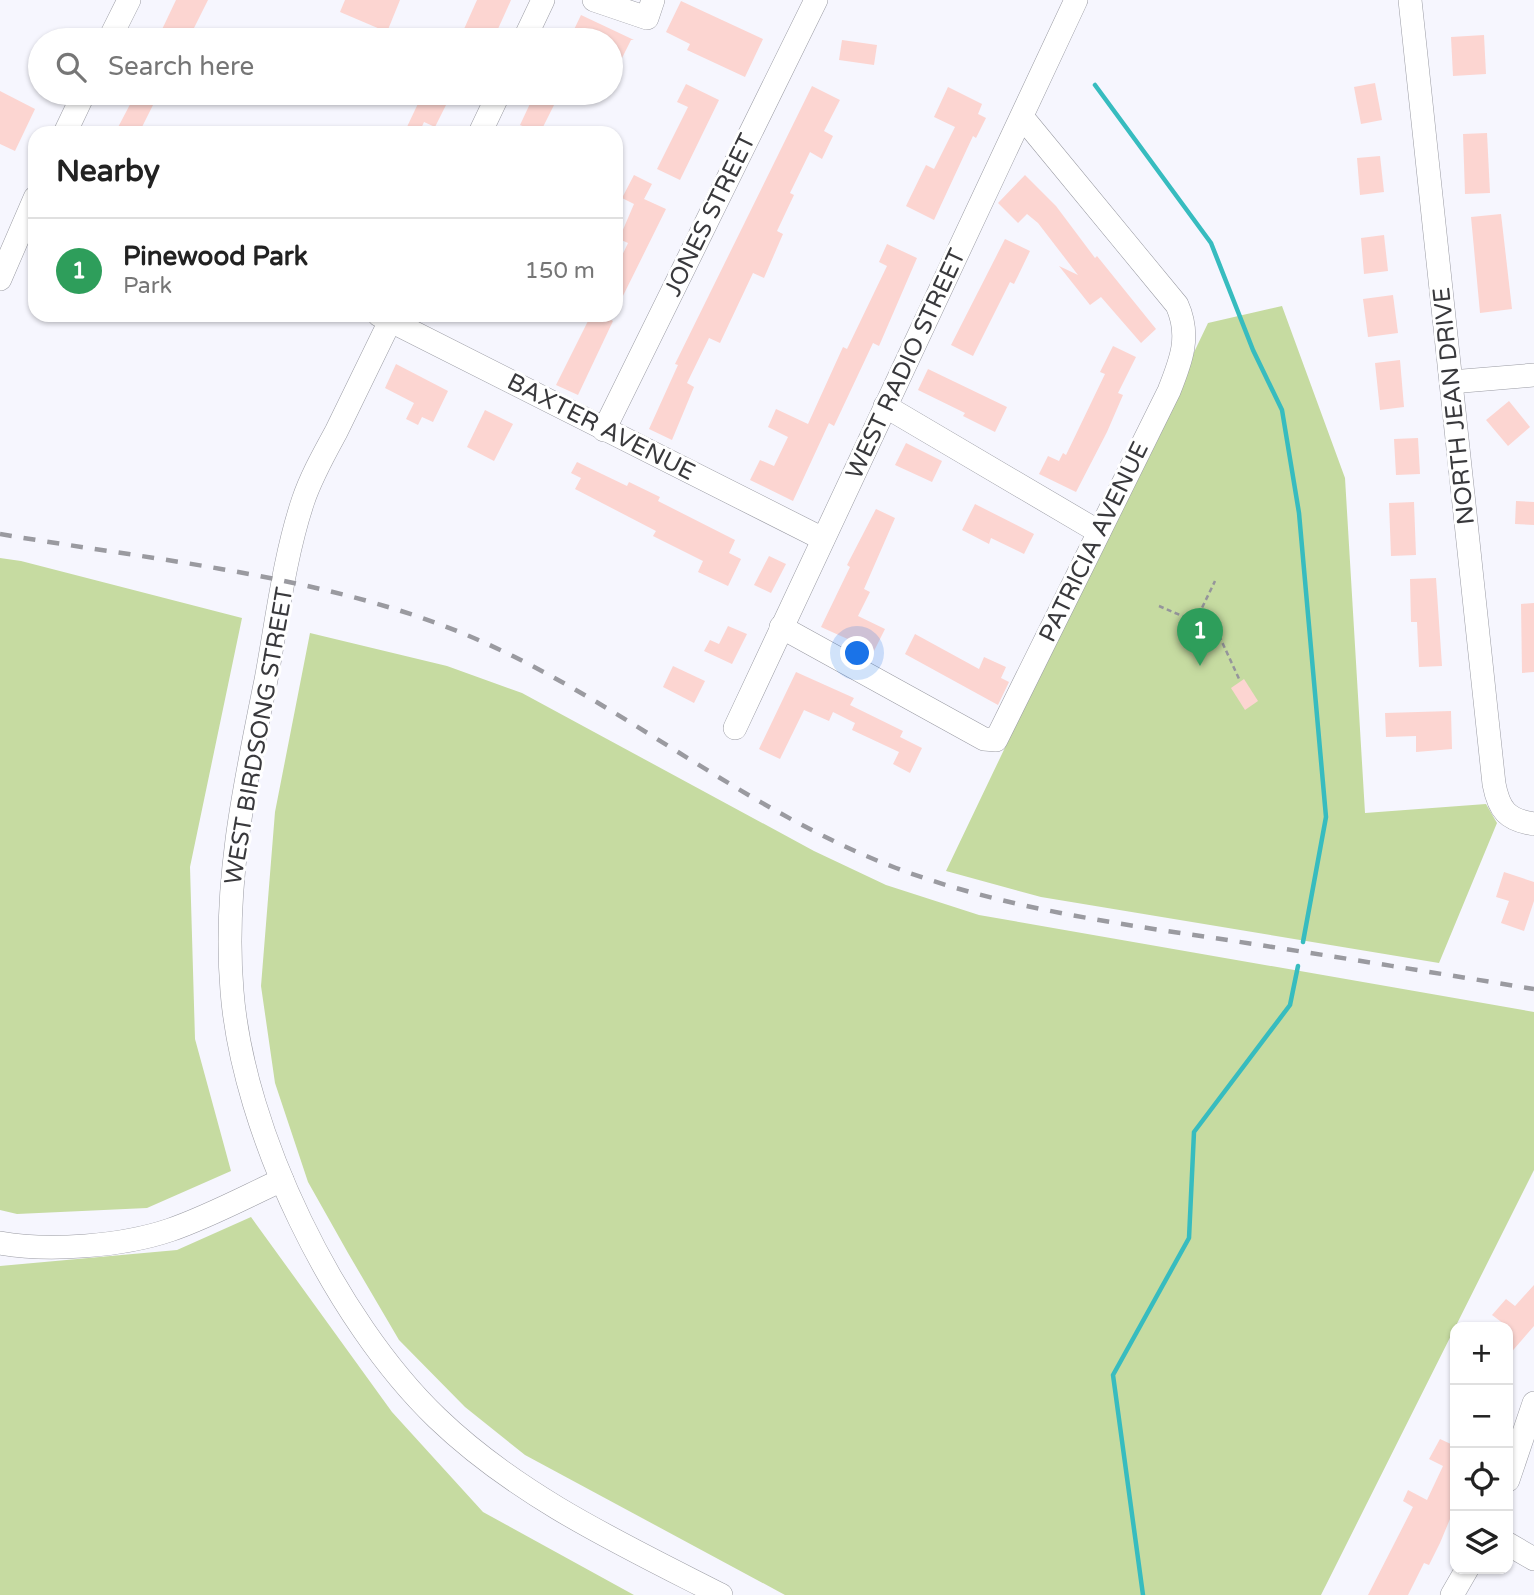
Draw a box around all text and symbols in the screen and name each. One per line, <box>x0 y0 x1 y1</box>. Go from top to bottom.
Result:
search box <box>28 28 623 105</box>
icon: search <box>52 48 90 86</box>
text: Search here <box>108 51 254 82</box>
street label: JONES STREET <box>658 129 762 301</box>
text: Nearby <box>56 153 160 190</box>
text: Pinewood Park <box>123 241 308 272</box>
street label: WEST RADIO STREET <box>840 244 972 484</box>
text: 1 <box>72 257 86 285</box>
text: 150 m <box>525 257 595 285</box>
text: Park <box>123 272 172 300</box>
street label: NORTH JEAN DRIVE <box>1427 286 1481 526</box>
street label: BAXTER AVENUE <box>502 367 700 487</box>
street label: PATRICIA AVENUE <box>1033 437 1155 647</box>
street label: WEST BIRDSONG STREET <box>219 585 300 887</box>
pin: 1 <box>1177 608 1223 666</box>
your location <box>840 636 874 670</box>
map controls <box>1450 1322 1513 1574</box>
button: + <box>1450 1322 1513 1385</box>
button: − <box>1450 1385 1513 1448</box>
button: locate <box>1450 1448 1513 1511</box>
button: layers <box>1450 1511 1513 1574</box>

